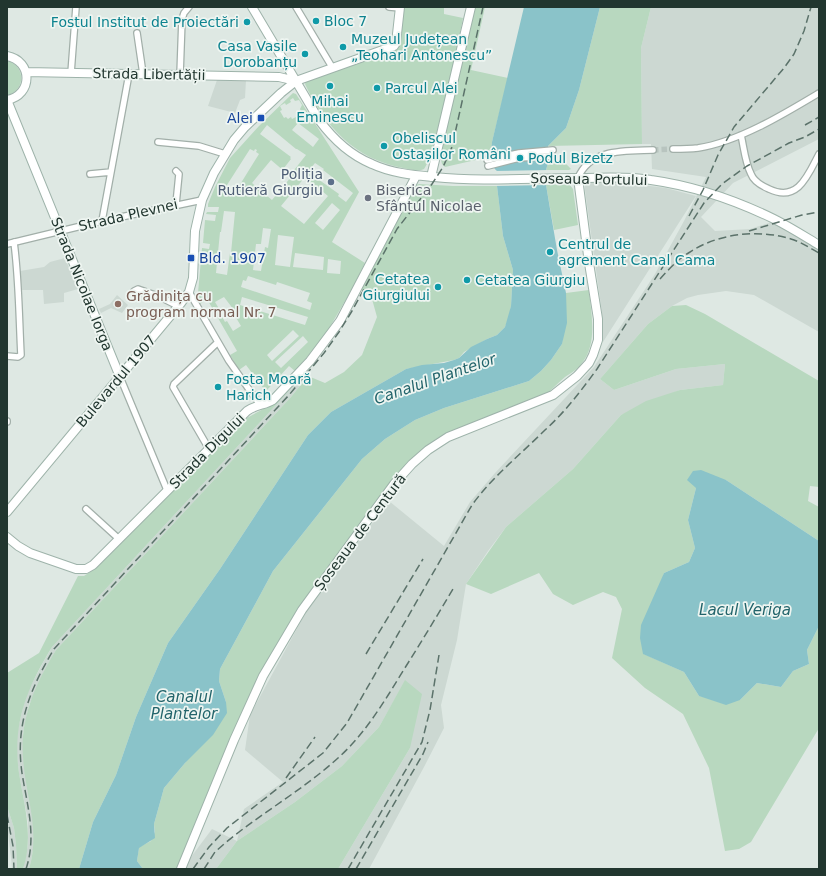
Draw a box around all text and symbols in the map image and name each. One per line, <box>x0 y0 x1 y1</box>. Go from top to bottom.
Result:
place label: Bloc 7 <box>324 13 367 29</box>
place label: Fostul Institut de Proiectări <box>51 14 239 30</box>
marker: Bloc 7 <box>311 16 321 26</box>
marker: Fostul Institut de Proiectări <box>242 17 252 27</box>
place label: Muzeul Județean „Teohari Antonescu” <box>351 31 492 63</box>
place label: Casa Vasile Dorobanțu <box>218 38 297 71</box>
marker: Muzeul Județean „Teohari Antonescu” <box>338 42 348 52</box>
marker: Casa Vasile Dorobanțu <box>300 49 310 59</box>
street label: Strada Libertății <box>92 65 206 84</box>
place label: Parcul Alei <box>385 80 458 96</box>
marker: Mihai Eminescu <box>325 81 335 91</box>
marker: Parcul Alei <box>372 83 382 93</box>
place label: Mihai Eminescu <box>296 93 364 125</box>
place label: Alei <box>227 110 253 126</box>
marker: Alei <box>256 113 266 123</box>
place label: Obeliscul Ostașilor Români <box>392 130 511 163</box>
marker: Obeliscul Ostașilor Români <box>379 141 389 151</box>
place label: Podul Bizetz <box>528 150 613 166</box>
marker: Podul Bizetz <box>515 153 525 163</box>
place label: Poliția Rutieră Giurgiu <box>217 166 323 198</box>
street label: Șoseaua Portului <box>530 170 648 189</box>
marker: Poliția Rutieră Giurgiu <box>326 177 336 187</box>
place label: Biserica Sfântul Nicolae <box>376 182 482 214</box>
marker: Biserica Sfântul Nicolae <box>363 193 373 203</box>
street label: Strada Plevnei <box>77 196 179 234</box>
street label: Strada Nicolae Iorga <box>48 215 116 353</box>
place label: Centrul de agrement Canal Cama <box>558 236 715 268</box>
marker: Centrul de agrement Canal Cama <box>545 247 555 257</box>
place label: Bld. 1907 <box>199 250 266 266</box>
marker: Bld. 1907 <box>186 253 196 263</box>
place label: Cetatea Giurgiului <box>363 271 430 303</box>
place label: Cetatea Giurgiu <box>475 272 585 288</box>
marker: Cetatea Giurgiu <box>462 275 472 285</box>
marker: Cetatea Giurgiului <box>433 282 443 292</box>
place label: Grădinița cu program normal Nr. 7 <box>126 288 276 320</box>
marker: Grădinița cu program normal Nr. 7 <box>113 299 123 309</box>
street label: Bulevardul 1907 <box>73 332 159 430</box>
water label: Canalul Plantelor <box>372 349 499 408</box>
place label: Fosta Moară Harich <box>226 371 312 403</box>
marker: Fosta Moară Harich <box>213 382 223 392</box>
street label: Strada Digului <box>166 410 248 492</box>
street label: Șoseaua de Centură <box>311 471 410 594</box>
water label: Lacul Veriga <box>699 601 791 619</box>
water label: Canalul Plantelor <box>151 688 218 723</box>

